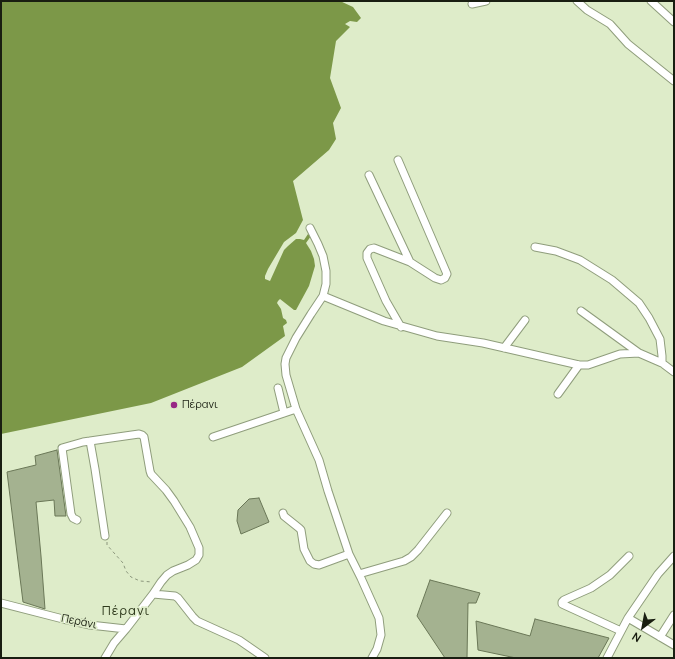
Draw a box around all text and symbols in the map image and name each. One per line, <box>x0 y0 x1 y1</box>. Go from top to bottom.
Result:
place label: Πέρανι <box>182 398 218 412</box>
marker: Πέρανι <box>169 400 179 410</box>
district label: Πέρανι <box>102 603 150 619</box>
north arrow <box>623 607 663 647</box>
street label: Περάνι <box>60 612 98 632</box>
text: N <box>629 629 644 646</box>

